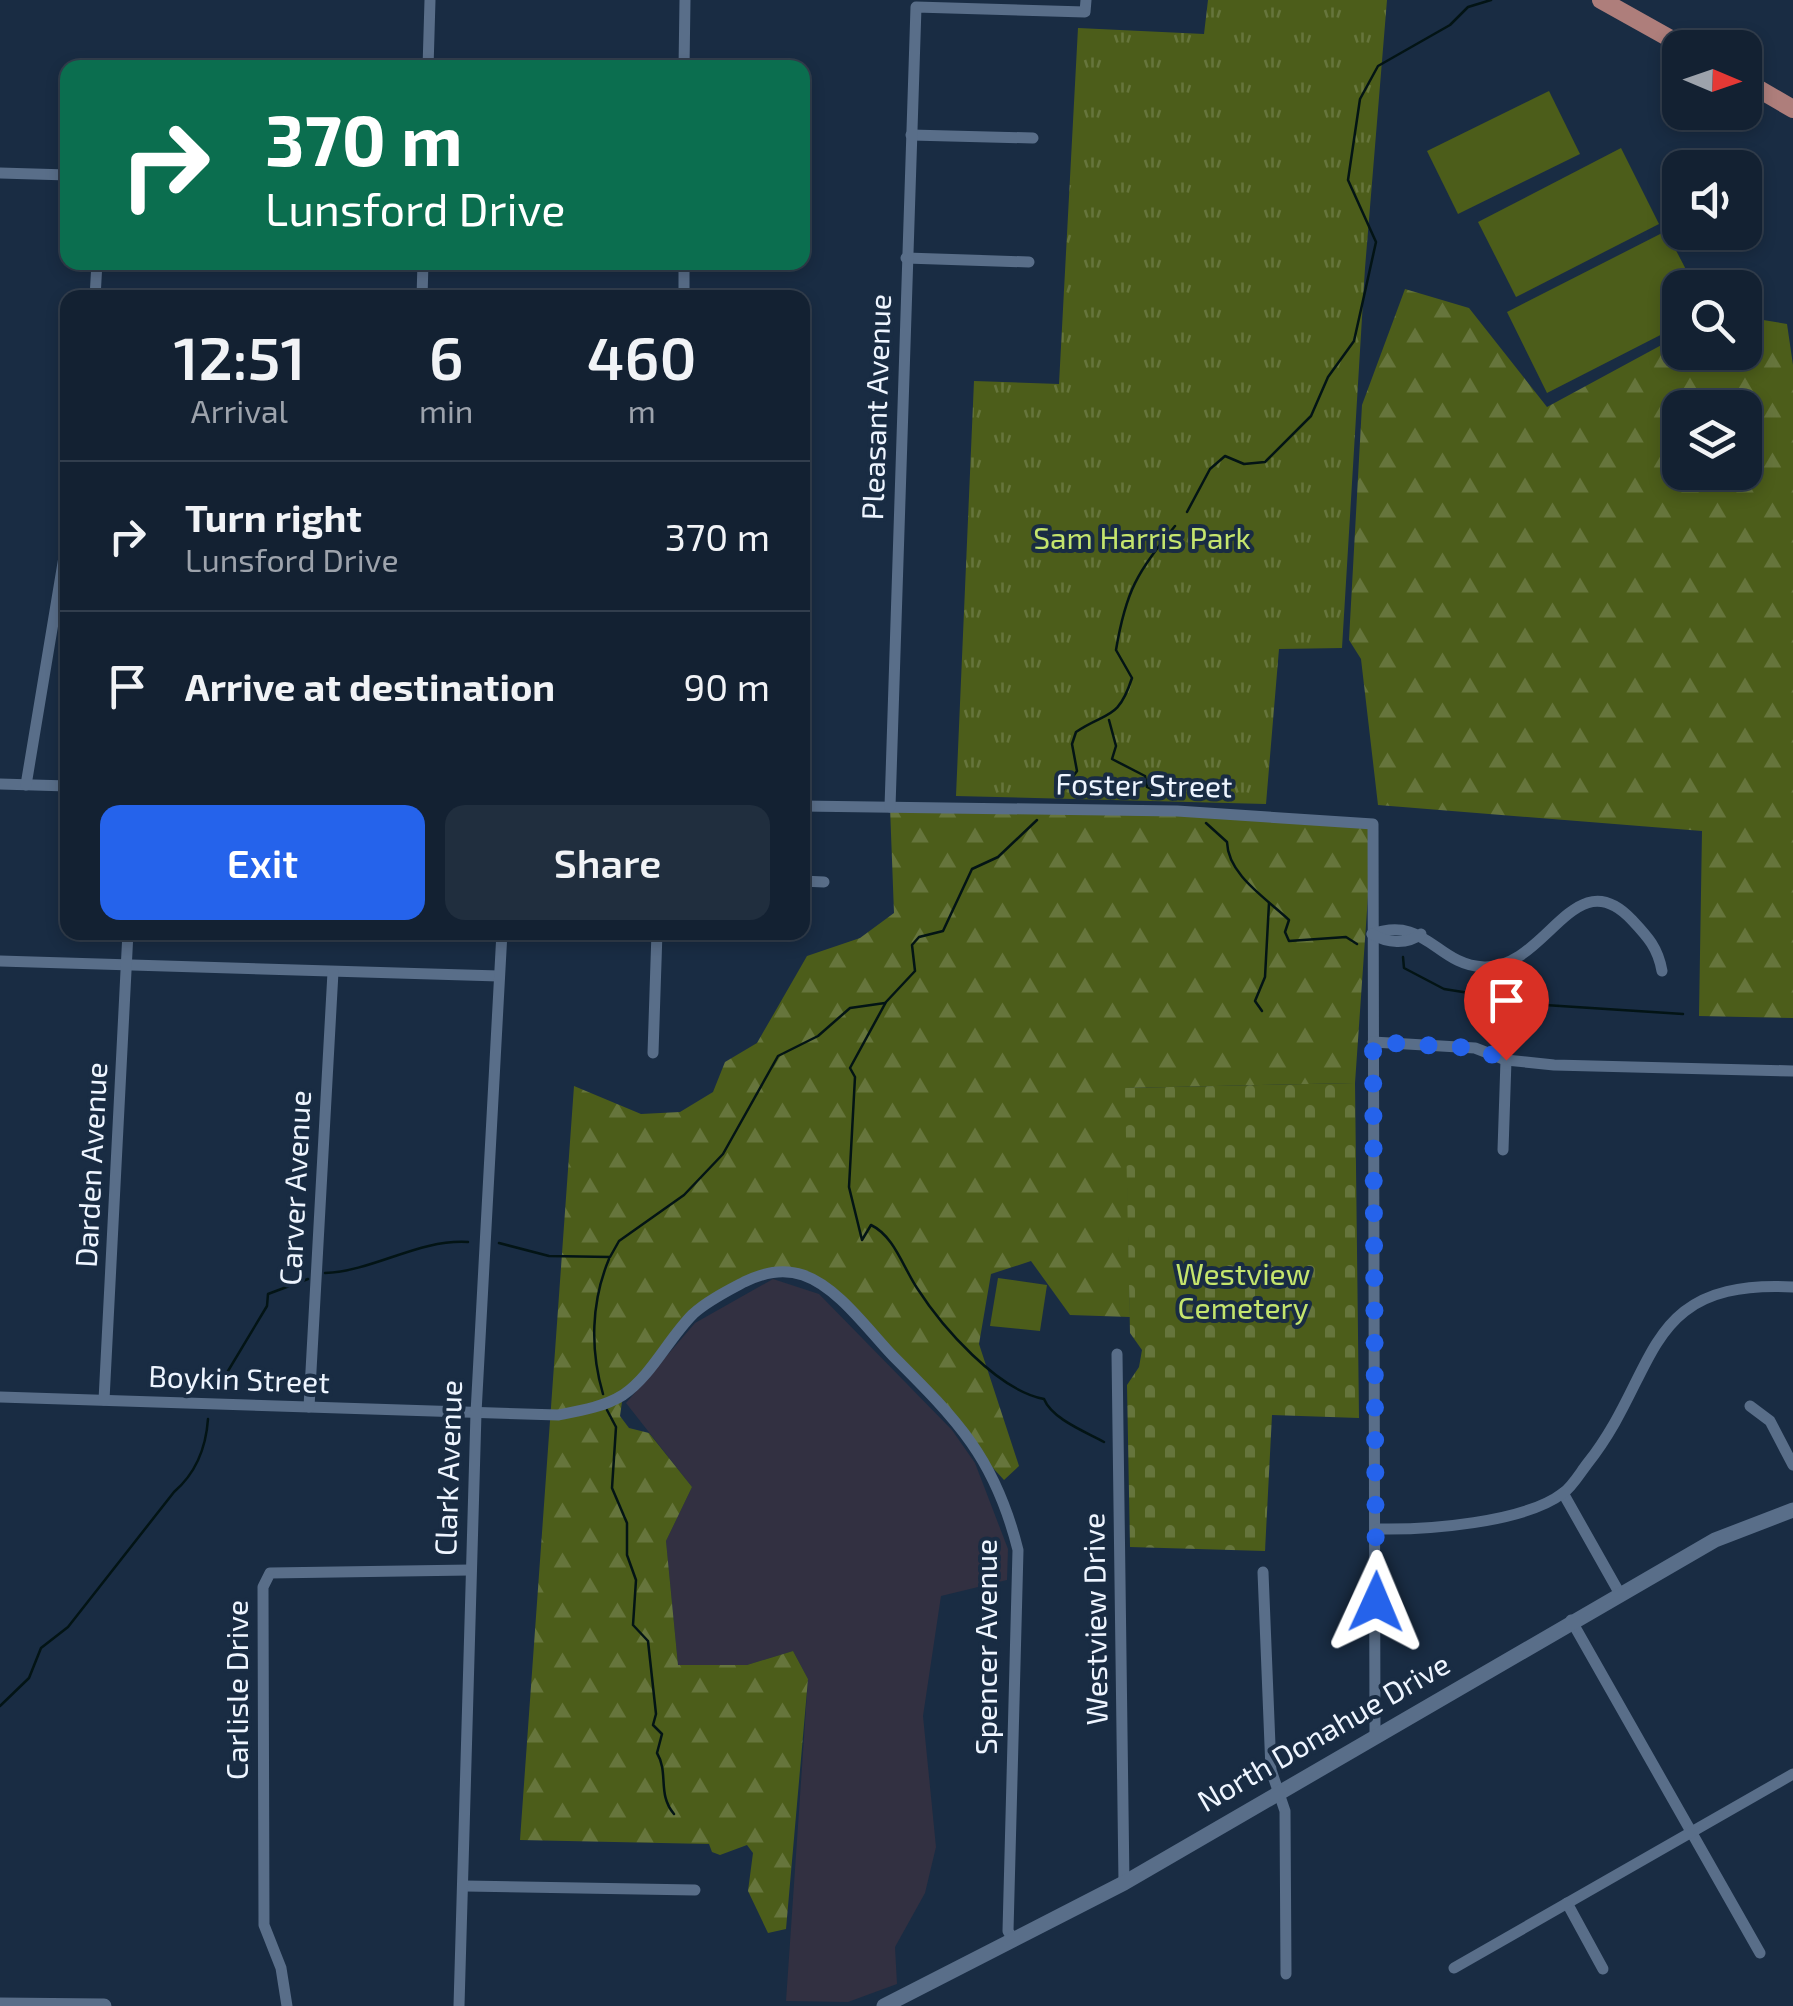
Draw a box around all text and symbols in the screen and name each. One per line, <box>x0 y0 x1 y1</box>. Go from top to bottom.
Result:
north arrow <box>1662 30 1762 130</box>
map controls <box>1662 30 1762 490</box>
text: 370 m <box>265 96 463 180</box>
icon: right <box>100 100 230 230</box>
button: sound <box>1662 150 1762 250</box>
text: Lunsford Drive <box>265 181 565 235</box>
button: search <box>1662 270 1762 370</box>
street label: Pleasant Avenue <box>853 293 897 521</box>
text: 12:51 <box>173 320 306 392</box>
text: 6 <box>429 320 464 392</box>
text: 460 <box>587 320 697 392</box>
button: layers <box>1662 390 1762 490</box>
text: Arrival <box>191 391 288 429</box>
text: min <box>419 391 473 429</box>
text: m <box>628 391 656 429</box>
text: Turn right <box>185 494 362 540</box>
icon: right <box>100 509 155 564</box>
text: 370 m <box>665 513 770 559</box>
park label: Sam Harris Park <box>1033 519 1251 555</box>
text: Lunsford Drive <box>185 540 399 578</box>
icon: arrive <box>100 659 155 714</box>
text: Arrive at destination <box>185 663 555 709</box>
text: 90 m <box>684 663 770 709</box>
street label: Foster Street <box>1055 764 1233 804</box>
button: Exit <box>100 805 425 920</box>
button: Share <box>445 805 770 920</box>
pin <box>1464 958 1549 1061</box>
icon: arrive <box>1479 973 1534 1028</box>
street label: Darden Avenue <box>67 1061 113 1268</box>
street label: Carver Avenue <box>271 1089 317 1286</box>
park label: Westview Cemetery <box>1176 1255 1310 1325</box>
street label: Boykin Street <box>148 1357 330 1399</box>
street label: Clark Avenue <box>426 1379 468 1556</box>
street label: Westview Drive <box>1074 1513 1114 1725</box>
street label: Spencer Avenue <box>967 1539 1003 1755</box>
position arrow <box>1324 1550 1428 1654</box>
street label: Carlisle Drive <box>218 1600 254 1780</box>
street label: North Donahue Drive <box>1191 1644 1455 1818</box>

